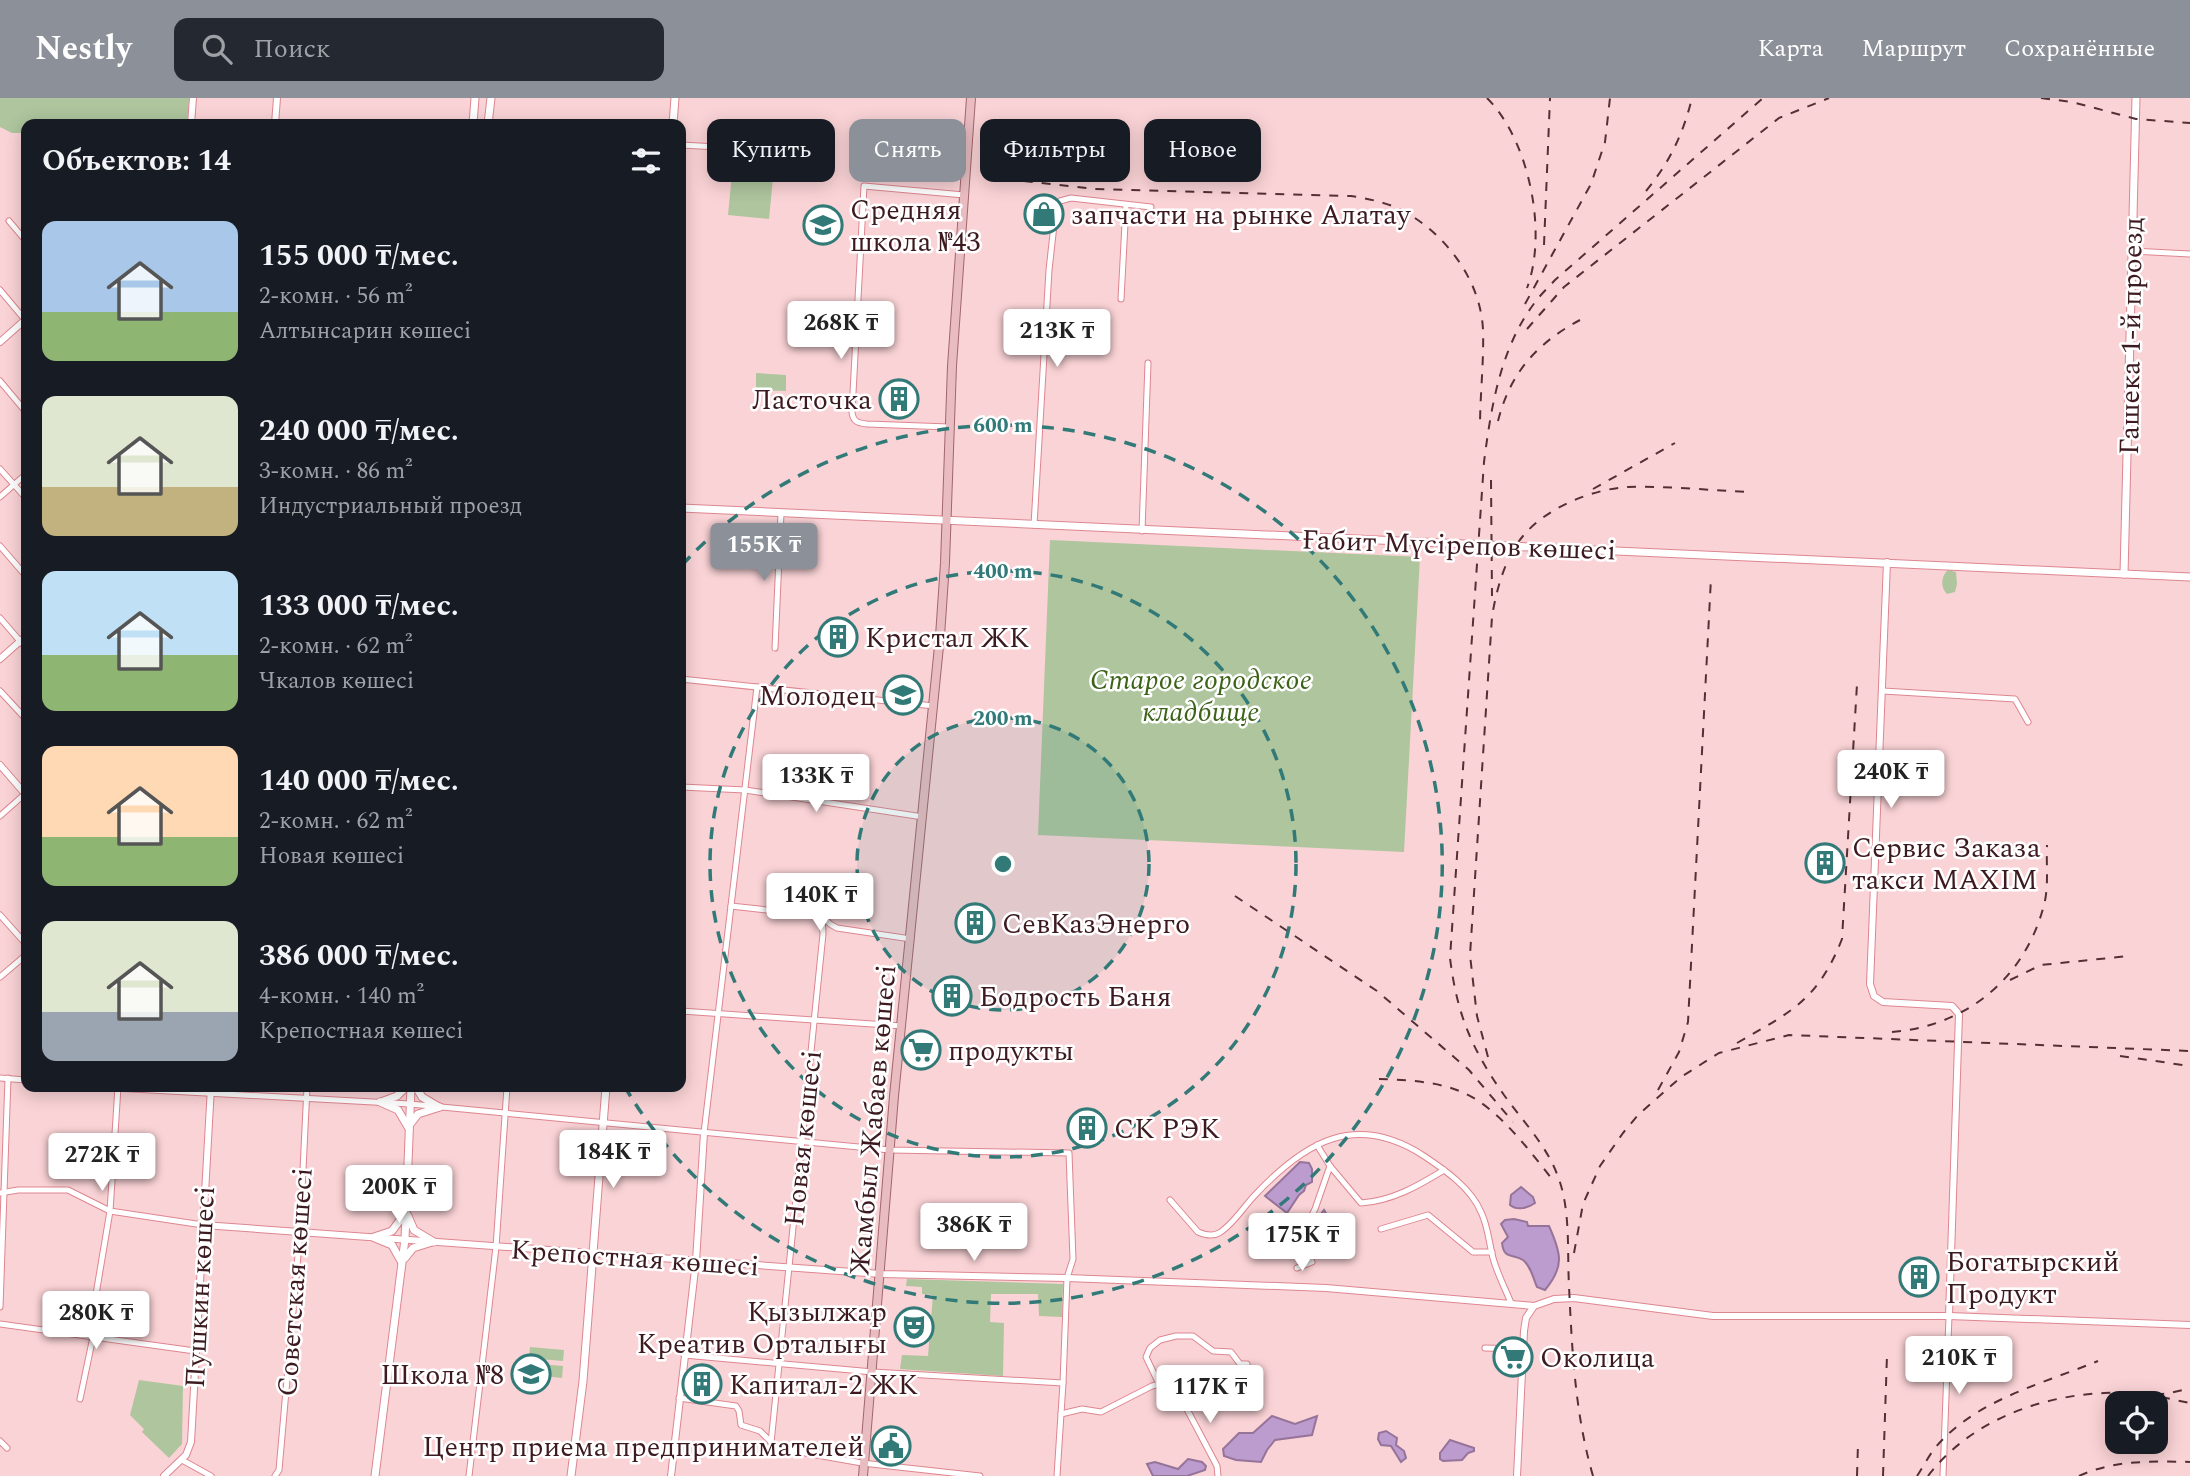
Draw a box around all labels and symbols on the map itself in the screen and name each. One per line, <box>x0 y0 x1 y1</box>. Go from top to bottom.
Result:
place label: Средняя школа №43 <box>850 189 980 264</box>
shop icon: запчасти на рынке Алатау <box>1023 193 1065 235</box>
place label: запчасти на рынке Алатау <box>1071 194 1412 237</box>
school or university icon: Средняя школа №43 <box>802 204 844 246</box>
street label: Гашека 1-й проезд <box>2108 217 2155 455</box>
pin: 268K ₸ <box>784 302 898 361</box>
pin: 213K ₸ <box>1000 310 1114 369</box>
building icon: Ласточка <box>878 378 920 420</box>
place label: Ласточка <box>752 379 872 422</box>
text: 600 m <box>973 410 1033 442</box>
street label: Ғабит Мүсірепов көшесі <box>1301 519 1617 572</box>
pin: 155K ₸ <box>707 524 821 583</box>
text: 400 m <box>973 556 1033 588</box>
building icon: Кристал ЖК <box>817 616 859 658</box>
place label: Кристал ЖК <box>865 617 1029 660</box>
park label: Старое городское кладбище <box>1090 659 1312 734</box>
school or university icon: Молодец <box>882 674 924 716</box>
place label: Молодец <box>759 675 876 718</box>
text: 200 m <box>973 703 1033 735</box>
pin: 240K ₸ <box>1834 750 1948 810</box>
pin: 133K ₸ <box>759 754 873 814</box>
place label: Сервис Заказа такси MAXIM <box>1852 827 2041 902</box>
building icon: Сервис Заказа такси MAXIM <box>1804 842 1846 884</box>
centre of rings <box>991 852 1015 876</box>
pin: 140K ₸ <box>763 874 877 933</box>
building icon: СевКазЭнерго <box>954 902 996 944</box>
place label: СевКазЭнерго <box>1002 903 1190 946</box>
street label: Жамбыл Жабаев көшесі <box>838 963 909 1277</box>
building icon: Бодрость Баня <box>931 975 973 1017</box>
place label: Бодрость Баня <box>979 976 1172 1019</box>
supermarket icon: продукты <box>900 1029 942 1071</box>
place label: продукты <box>948 1030 1074 1073</box>
street label: Новая көшесі <box>773 1048 834 1228</box>
building icon: СК РЭК <box>1066 1107 1108 1149</box>
place label: СК РЭК <box>1114 1108 1220 1151</box>
pin: 184K ₸ <box>556 1130 670 1190</box>
pin: 272K ₸ <box>45 1134 159 1193</box>
street label: Советская көшесі <box>266 1166 325 1398</box>
pin: 200K ₸ <box>342 1166 456 1225</box>
street label: Пушкин көшесі <box>174 1185 227 1389</box>
pin: 386K ₸ <box>917 1204 1031 1263</box>
pin: 175K ₸ <box>1245 1214 1359 1273</box>
street label: Крепостная көшесі <box>509 1228 761 1289</box>
place label: Богатырский Продукт <box>1946 1241 2119 1316</box>
building icon: Богатырский Продукт <box>1898 1256 1940 1298</box>
place label: Қызылжар Креатив Орталығы <box>637 1291 887 1366</box>
pin: 280K ₸ <box>39 1292 153 1351</box>
theatre icon: Қызылжар Креатив Орталығы <box>893 1306 935 1348</box>
supermarket icon: Околица <box>1492 1336 1534 1378</box>
pin: 210K ₸ <box>1902 1336 2016 1396</box>
place label: Околица <box>1540 1337 1655 1380</box>
school or university icon: Школа №8 <box>510 1353 552 1395</box>
place label: Школа №8 <box>380 1354 504 1397</box>
building icon: Капитал-2 ЖК <box>681 1363 723 1405</box>
place label: Капитал-2 ЖК <box>729 1364 918 1407</box>
pin: 117K ₸ <box>1153 1366 1267 1425</box>
public building icon: Центр приема предпринимателей <box>870 1425 912 1467</box>
place label: Центр приема предпринимателей <box>423 1426 864 1469</box>

